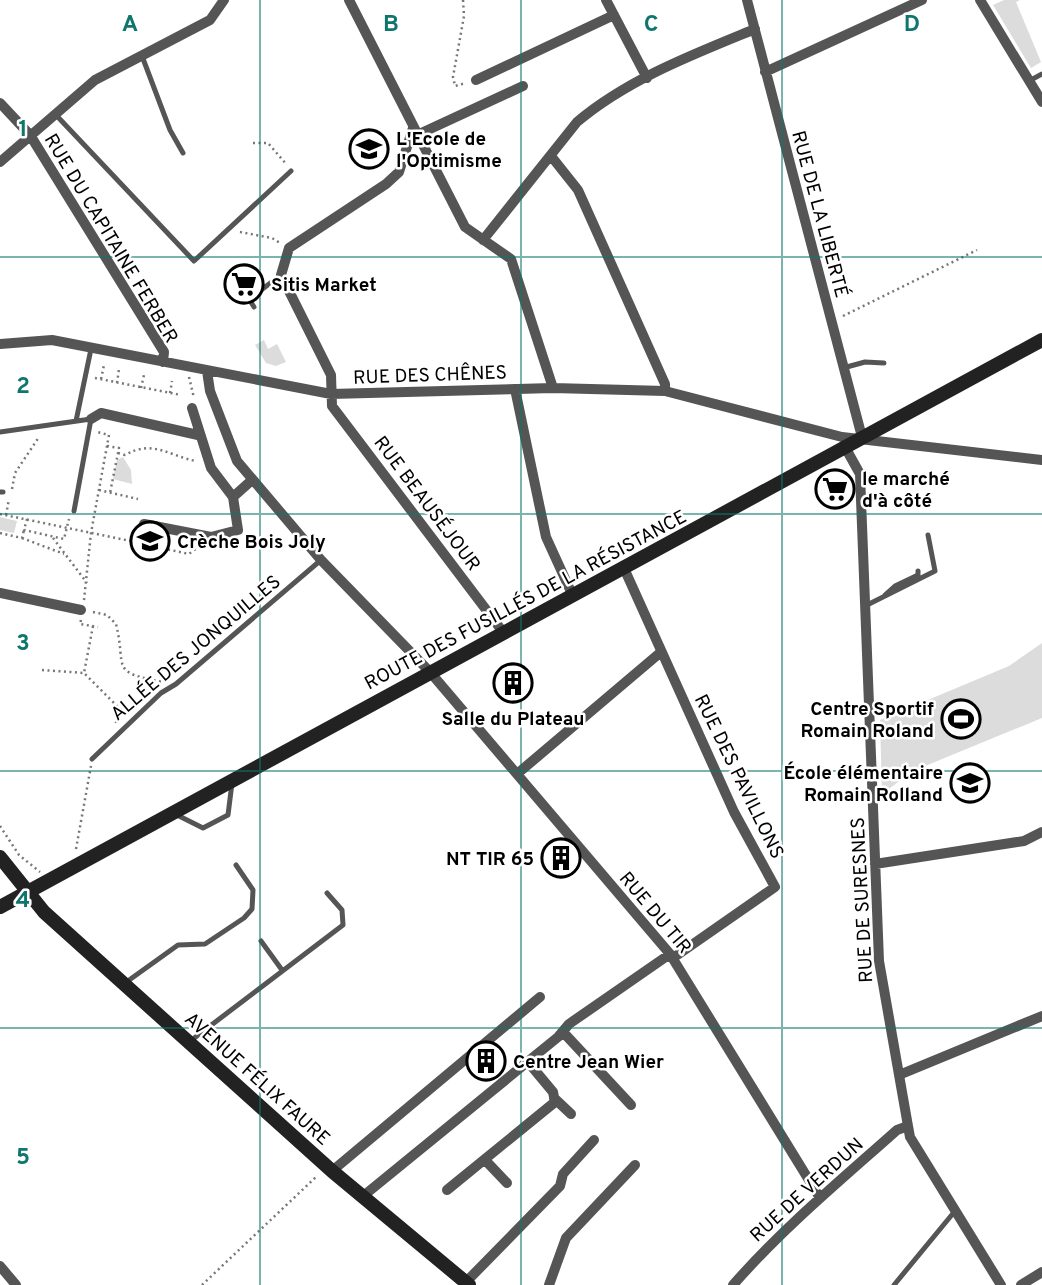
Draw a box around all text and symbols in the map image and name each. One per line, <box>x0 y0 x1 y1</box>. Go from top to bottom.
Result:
text: A <box>122 11 138 40</box>
text: B <box>383 11 399 40</box>
text: C <box>644 11 658 40</box>
text: D <box>904 11 920 40</box>
text: 1 <box>18 116 28 145</box>
school or university icon: L'Ecole de l'Optimisme <box>348 128 390 170</box>
place label: L'Ecole de l'Optimisme <box>396 128 502 174</box>
street label: RUE DE LA LIBERTÉ <box>785 128 854 301</box>
street label: RUE DU CAPITAINE FERBER <box>38 130 182 348</box>
supermarket icon: Sitis Market <box>223 263 265 305</box>
place label: Sitis Market <box>271 274 377 298</box>
street label: RUE DES CHÊNES <box>353 360 507 391</box>
text: 2 <box>16 373 30 402</box>
street label: RUE BEAUSÉJOUR <box>368 431 486 577</box>
supermarket icon: le marché d'à côté <box>814 468 856 510</box>
place label: le marché d'à côté <box>862 468 950 514</box>
street label: ROUTE DES FUSILLÉS DE LA RÉSISTANCE <box>360 504 691 696</box>
school or university icon: Crèche Bois Joly <box>129 520 171 562</box>
place label: Crèche Bois Joly <box>177 531 326 555</box>
street label: ALLÉE DES JONQUILLES <box>106 570 286 727</box>
text: 3 <box>16 630 30 659</box>
building icon: Salle du Plateau <box>492 662 534 704</box>
street label: RUE DES PAVILLONS <box>688 691 788 863</box>
place label: Centre Sportif Romain Roland <box>800 698 934 744</box>
sports icon: Centre Sportif Romain Roland <box>940 698 982 740</box>
place label: Salle du Plateau <box>441 708 585 732</box>
place label: École élémentaire Romain Rolland <box>784 761 943 808</box>
school or university icon: École élémentaire Romain Rolland <box>949 762 991 804</box>
street label: RUE DE SURESNES <box>847 817 879 983</box>
building icon: NT TIR 65 <box>540 837 582 879</box>
place label: NT TIR 65 <box>446 848 534 872</box>
street label: RUE DU TIR <box>613 867 696 959</box>
text: 4 <box>16 887 30 916</box>
street label: AVENUE FÉLIX FAURE <box>179 1007 335 1151</box>
building icon: Centre Jean Wier <box>465 1040 507 1082</box>
place label: Centre Jean Wier <box>513 1051 664 1075</box>
street label: RUE DE VERDUN <box>746 1133 869 1248</box>
text: 5 <box>16 1144 30 1173</box>

